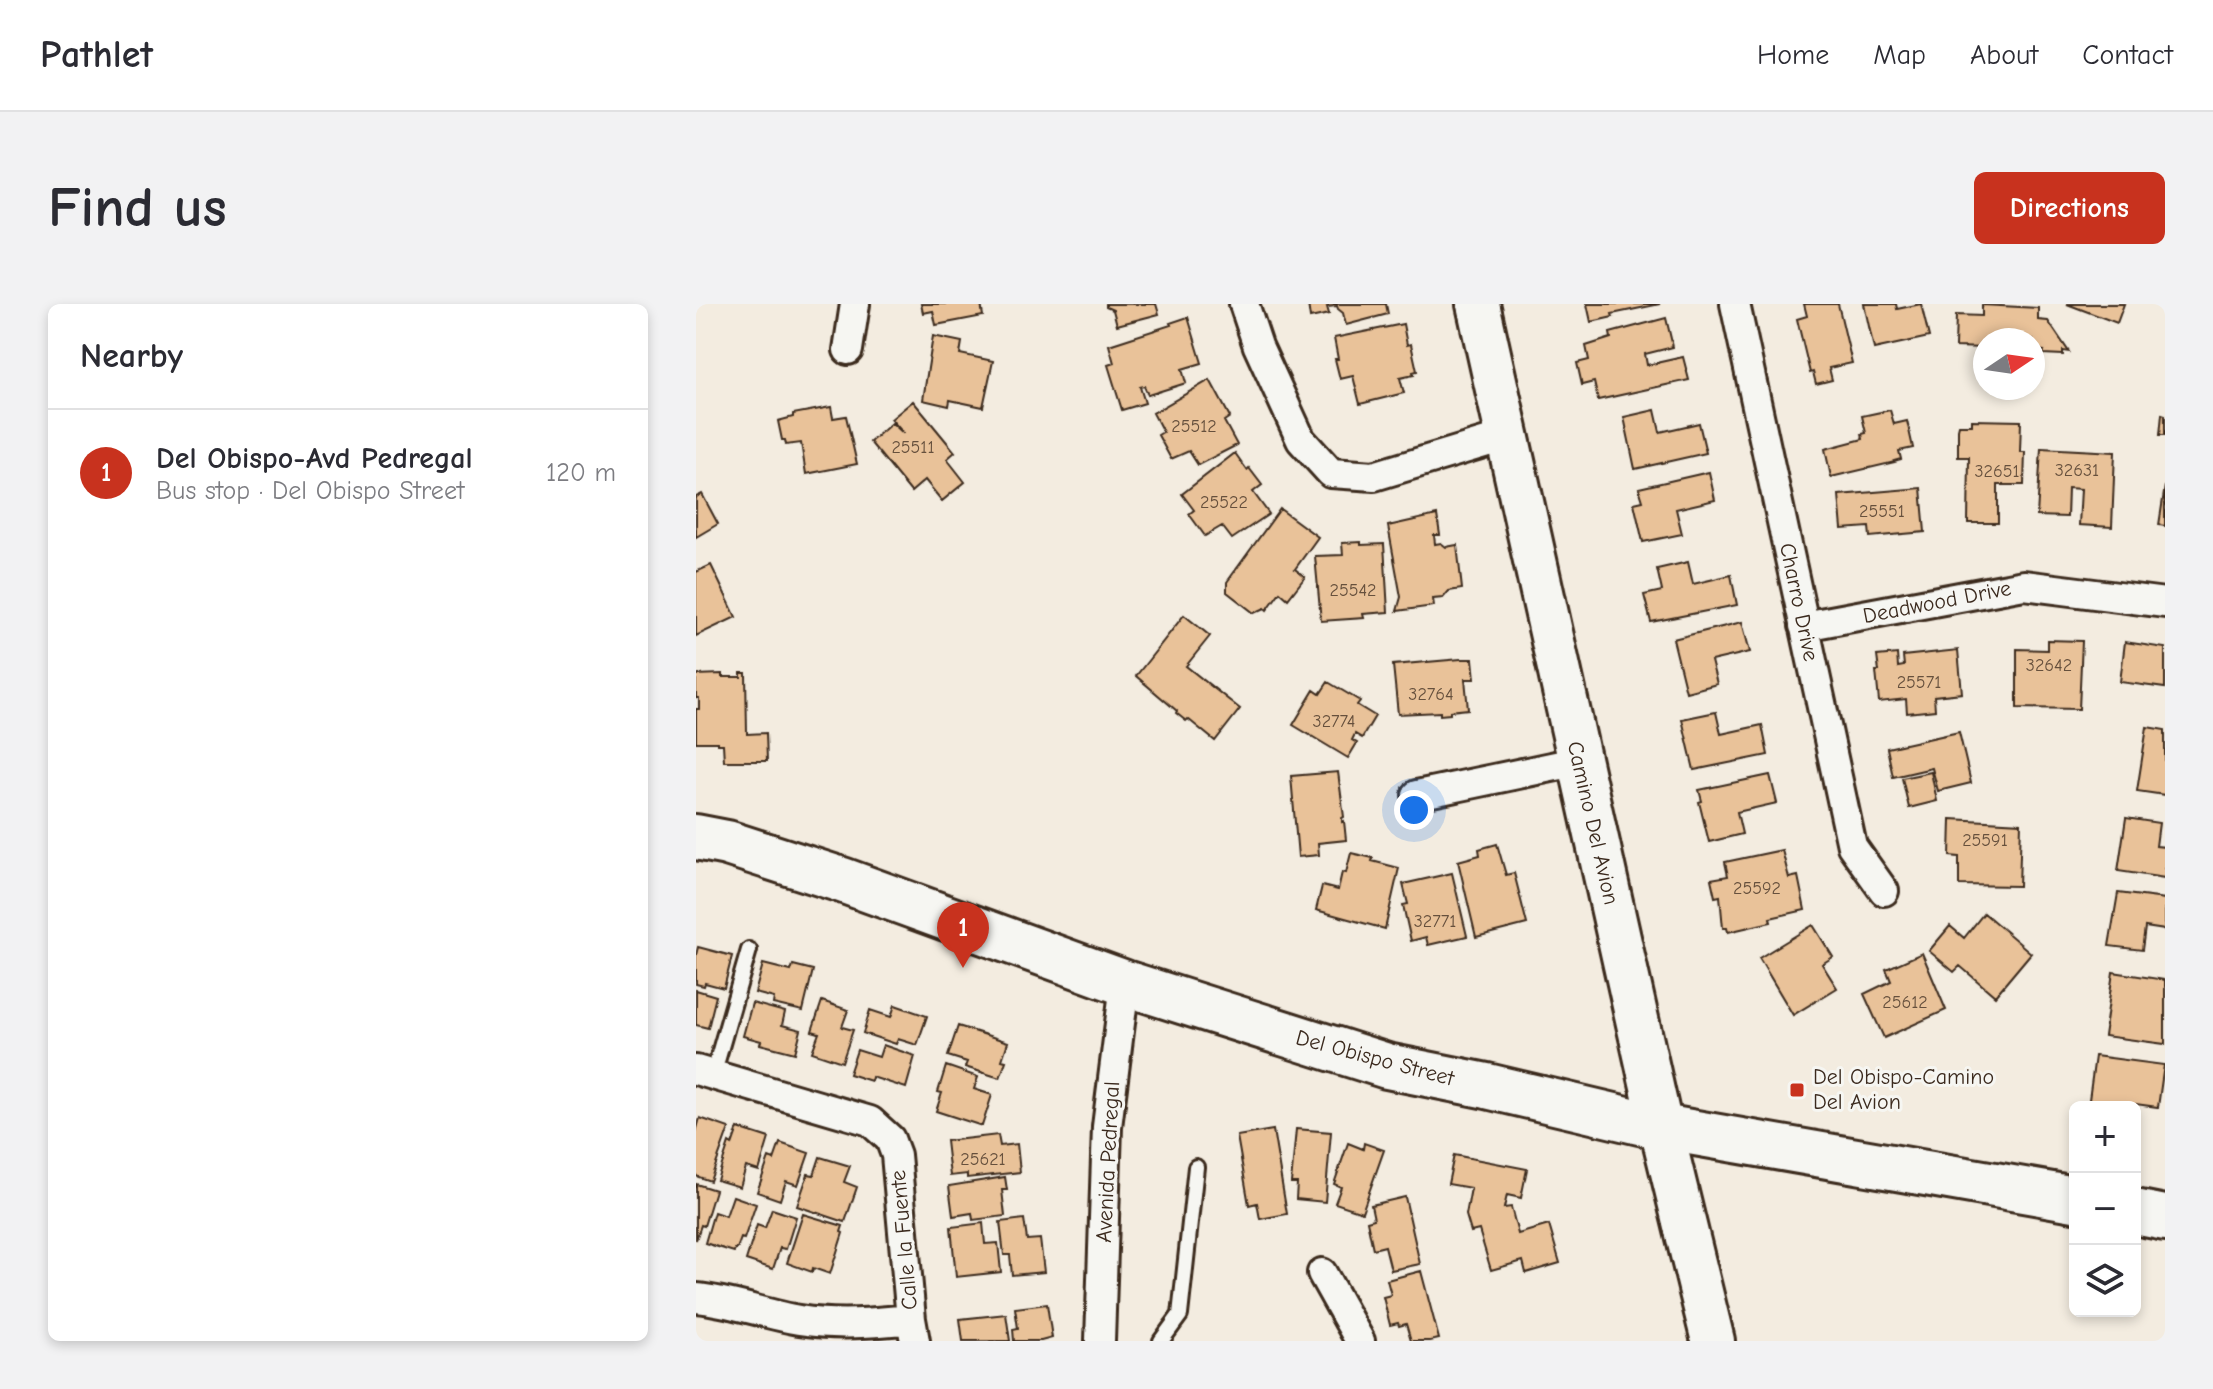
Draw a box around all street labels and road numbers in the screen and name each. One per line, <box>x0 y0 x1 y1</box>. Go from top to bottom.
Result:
street label: Charro Drive <box>1774 541 1824 663</box>
street label: Deadwood Drive <box>1861 575 2013 629</box>
street label: Camino Del Avion <box>1562 739 1624 907</box>
street label: Del Obispo Street <box>1293 1024 1458 1092</box>
street label: Avenida Pedregal <box>1091 1081 1125 1243</box>
street label: Calle la Fuente <box>885 1169 923 1311</box>

